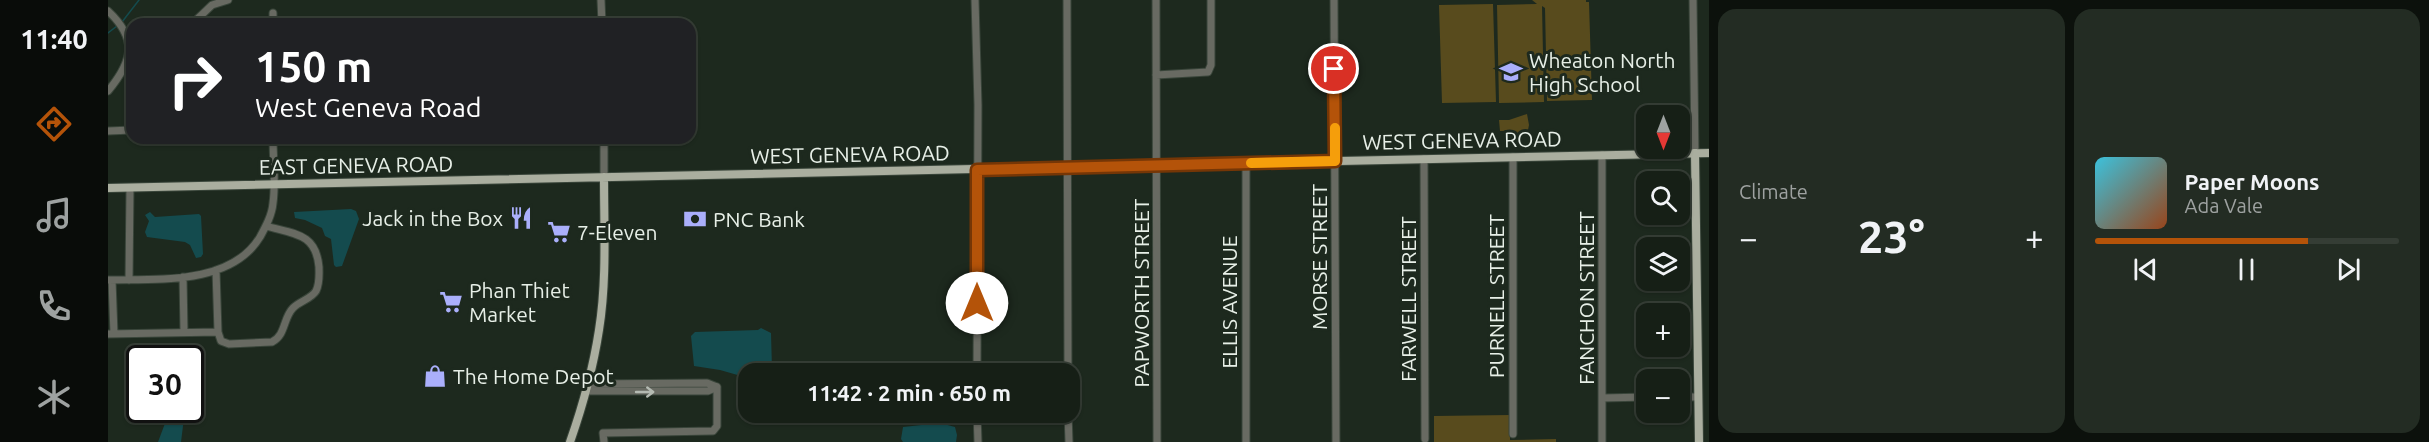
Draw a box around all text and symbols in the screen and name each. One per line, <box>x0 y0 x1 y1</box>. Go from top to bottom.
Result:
text: 11:40 <box>20 24 88 54</box>
icon: right <box>156 42 234 120</box>
text: 150 m <box>255 43 372 90</box>
pin <box>1308 43 1359 94</box>
place label: Wheaton North High School <box>1529 48 1676 96</box>
icon: arrive <box>1317 52 1350 85</box>
school or university icon: Wheaton North High School <box>1498 59 1524 85</box>
text: West Geneva Road <box>255 92 482 122</box>
icon: directions <box>33 103 75 145</box>
north arrow <box>1636 105 1690 159</box>
map controls <box>1636 105 1690 423</box>
street label: WEST GENEVA ROAD <box>1362 126 1562 154</box>
street label: WEST GENEVA ROAD <box>750 140 950 168</box>
street label: EAST GENEVA ROAD <box>259 151 453 179</box>
text: Paper Moons <box>2185 169 2319 194</box>
button: search <box>1636 171 1690 225</box>
text: Climate <box>1739 180 1808 203</box>
street label: MORSE STREET <box>1307 184 1331 330</box>
icon: music <box>33 194 75 236</box>
text: Ada Vale <box>2185 194 2263 217</box>
street label: PAPWORTH STREET <box>1129 198 1153 387</box>
restaurant icon: Jack in the Box <box>508 205 534 231</box>
place label: Jack in the Box <box>362 206 503 230</box>
bank icon: PNC Bank <box>682 206 708 232</box>
place label: PNC Bank <box>713 207 805 231</box>
street label: FANCHON STREET <box>1574 211 1598 385</box>
text: 23° <box>1858 211 1925 262</box>
street label: PURNELL STREET <box>1484 214 1508 378</box>
street label: FARWELL STREET <box>1396 216 1420 382</box>
supermarket icon: 7-Eleven <box>546 219 572 245</box>
text: − <box>1739 219 1758 256</box>
text: + <box>2025 219 2044 256</box>
place label: 7-Eleven <box>577 220 658 244</box>
street label: ELLIS AVENUE <box>1217 235 1241 369</box>
button: layers <box>1636 237 1690 291</box>
icon: previous <box>2129 253 2162 286</box>
icon: pause <box>2230 253 2263 286</box>
icon: next <box>2332 253 2365 286</box>
position arrow <box>945 271 1009 335</box>
place label: Phan Thiet Market <box>469 278 570 326</box>
icon: phone <box>33 285 75 327</box>
supermarket icon: Phan Thiet Market <box>438 289 464 315</box>
button: + <box>1636 303 1690 357</box>
speed limit sign: 30 <box>126 345 204 423</box>
shop icon: The Home Depot <box>422 363 448 389</box>
place label: The Home Depot <box>453 364 614 388</box>
button: − <box>1636 369 1690 423</box>
icon: climate <box>33 376 75 418</box>
text: 11:42 · 2 min · 650 m <box>807 380 1011 405</box>
one-way arrow <box>634 386 654 398</box>

